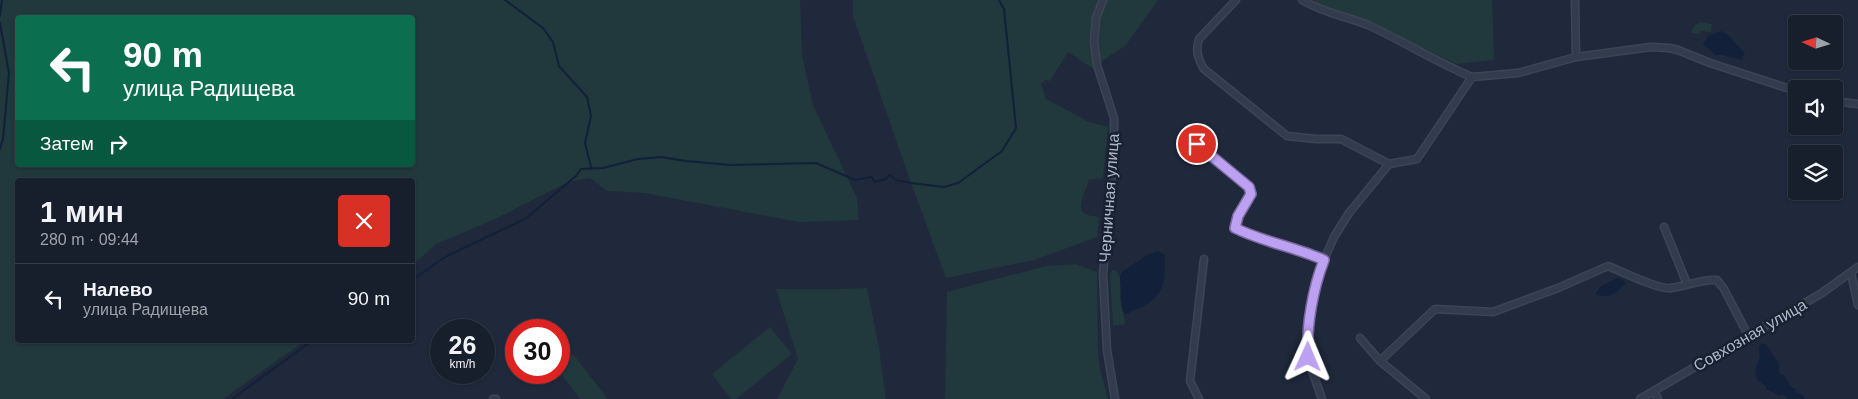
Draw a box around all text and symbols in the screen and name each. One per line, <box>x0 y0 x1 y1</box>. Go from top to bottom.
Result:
north arrow <box>1788 15 1842 70</box>
map controls <box>1788 15 1843 200</box>
icon: left <box>40 35 105 100</box>
text: 90 m <box>123 35 203 74</box>
text: улица Радищева <box>123 76 295 101</box>
button: sound <box>1788 80 1843 135</box>
pin <box>1176 123 1218 165</box>
icon: right <box>104 130 132 158</box>
icon: arrive <box>1183 130 1211 158</box>
text: Затем <box>40 133 94 154</box>
street label: Черничная улица <box>1096 133 1122 263</box>
button: layers <box>1788 145 1843 200</box>
text: 1 мин <box>40 195 124 228</box>
button: close <box>338 195 390 247</box>
text: 280 m · 09:44 <box>40 231 139 248</box>
text: Налево <box>83 279 153 300</box>
icon: left <box>40 285 68 313</box>
text: 90 m <box>348 288 390 309</box>
street label: Совхозная улица <box>1690 296 1810 374</box>
text: улица Радищева <box>83 301 208 318</box>
speed limit sign: 30 <box>505 319 570 384</box>
position arrow <box>1281 330 1333 382</box>
text: 26 <box>449 331 476 359</box>
text: km/h <box>449 357 476 371</box>

